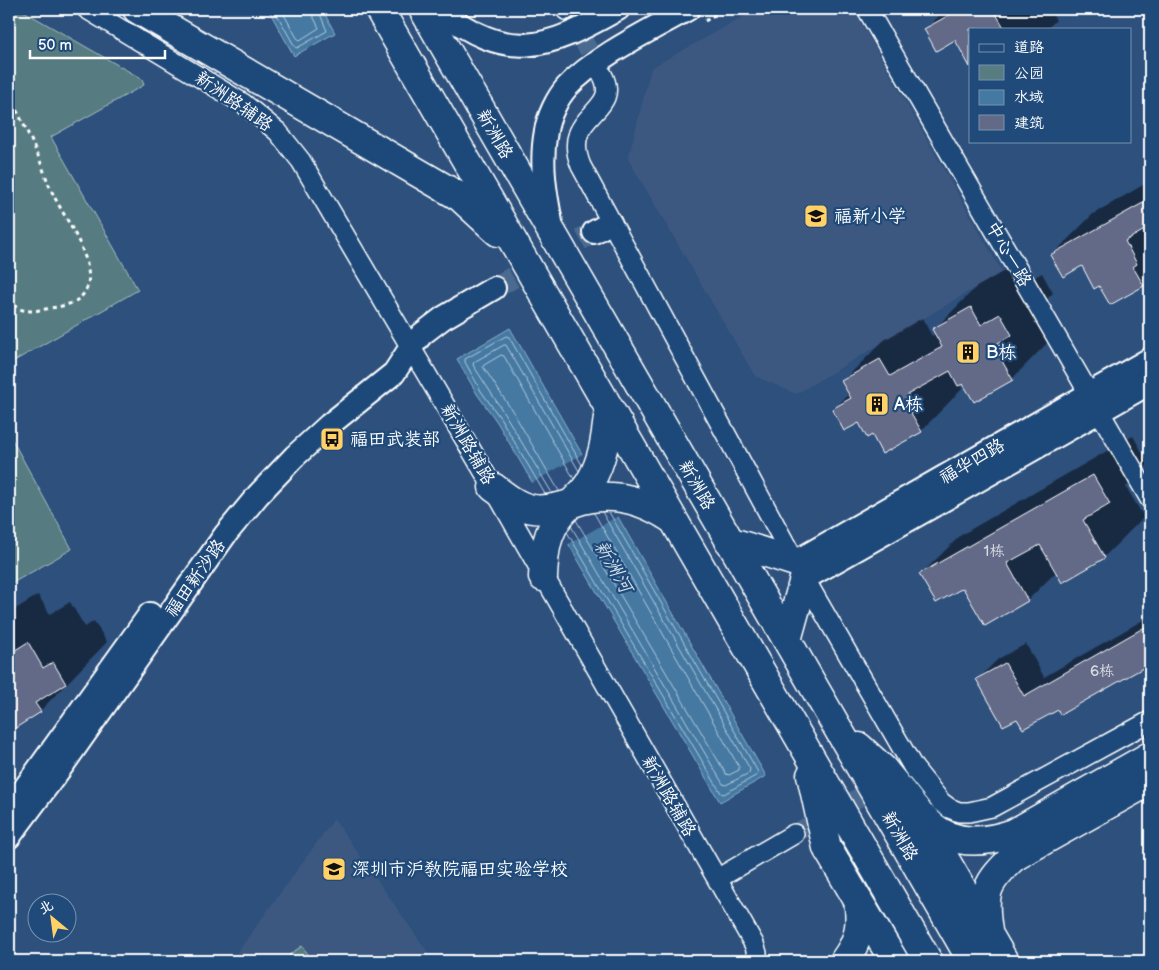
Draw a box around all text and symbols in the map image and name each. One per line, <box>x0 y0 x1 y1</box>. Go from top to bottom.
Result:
scale bar <box>30 28 165 60</box>
legend <box>969 28 1132 142</box>
text: 50 m <box>38 36 72 55</box>
text: 道路 <box>1014 38 1044 57</box>
text: 公园 <box>1014 64 1044 83</box>
street label: 新洲路辅路 <box>191 67 277 136</box>
text: 水域 <box>1014 88 1044 107</box>
street label: 新洲路 <box>472 106 517 163</box>
text: 建筑 <box>1014 114 1044 133</box>
school or university icon: 福新小学 <box>803 203 829 229</box>
place label: 福新小学 <box>834 206 906 227</box>
street label: 中心一路 <box>981 218 1036 291</box>
building icon: B栋 <box>955 339 981 365</box>
place label: B栋 <box>986 342 1016 363</box>
building icon: A栋 <box>864 391 890 417</box>
place label: A栋 <box>894 394 923 415</box>
street label: 新洲路辅路 <box>436 400 499 488</box>
bus stop icon: 福田武装部 <box>319 426 345 452</box>
place label: 福田武装部 <box>350 429 440 450</box>
street label: 福华四路 <box>936 434 1009 489</box>
street label: 新洲路 <box>674 457 719 514</box>
street label: 福田新沙路 <box>161 535 230 621</box>
water label: 新洲河 <box>588 536 638 600</box>
house number: 1栋 <box>984 542 1004 561</box>
house number: 6栋 <box>1090 662 1114 681</box>
street label: 新洲路辅路 <box>637 752 700 840</box>
street label: 新洲路 <box>877 808 922 865</box>
school or university icon: 深圳市沪教院福田实验学校 <box>321 856 347 882</box>
place label: 深圳市沪教院福田实验学校 <box>352 859 568 880</box>
north arrow <box>28 892 78 942</box>
text: 北 <box>36 896 56 918</box>

